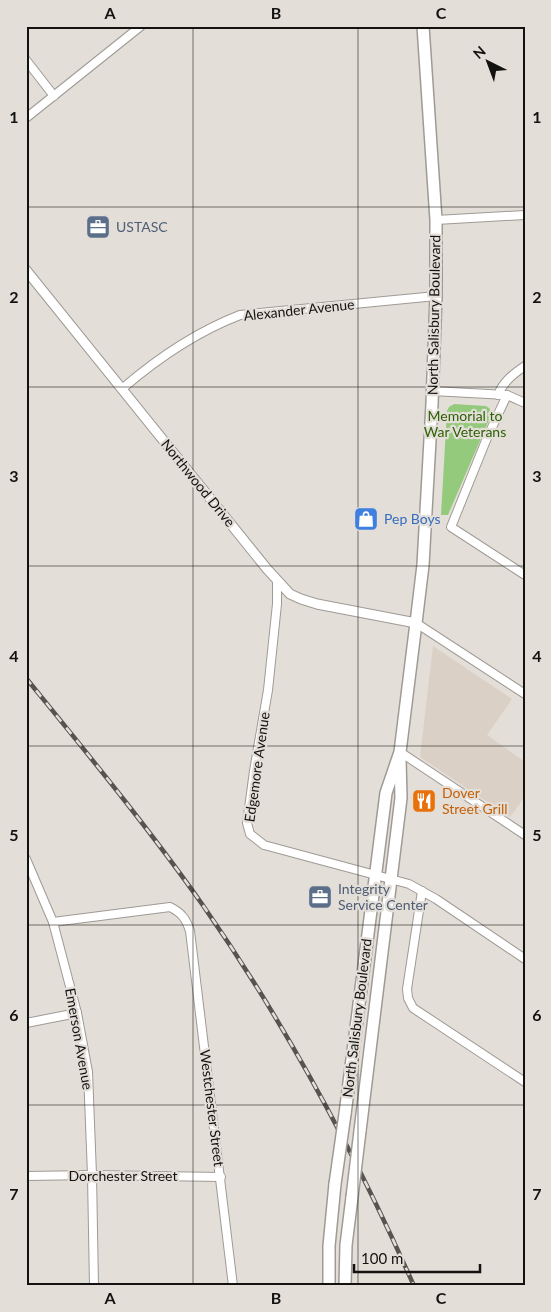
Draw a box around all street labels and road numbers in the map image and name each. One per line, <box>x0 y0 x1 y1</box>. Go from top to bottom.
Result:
street label: North Salisbury Boulevard <box>424 235 443 395</box>
street label: Alexander Avenue <box>243 295 355 324</box>
street label: Northwood Drive <box>158 435 239 530</box>
street label: Edgemore Avenue <box>240 711 273 823</box>
street label: North Salisbury Boulevard <box>338 937 375 1098</box>
street label: Emerson Avenue <box>62 987 97 1091</box>
street label: Westchester Street <box>197 1048 228 1167</box>
street label: Dorchester Street <box>69 1167 177 1184</box>

